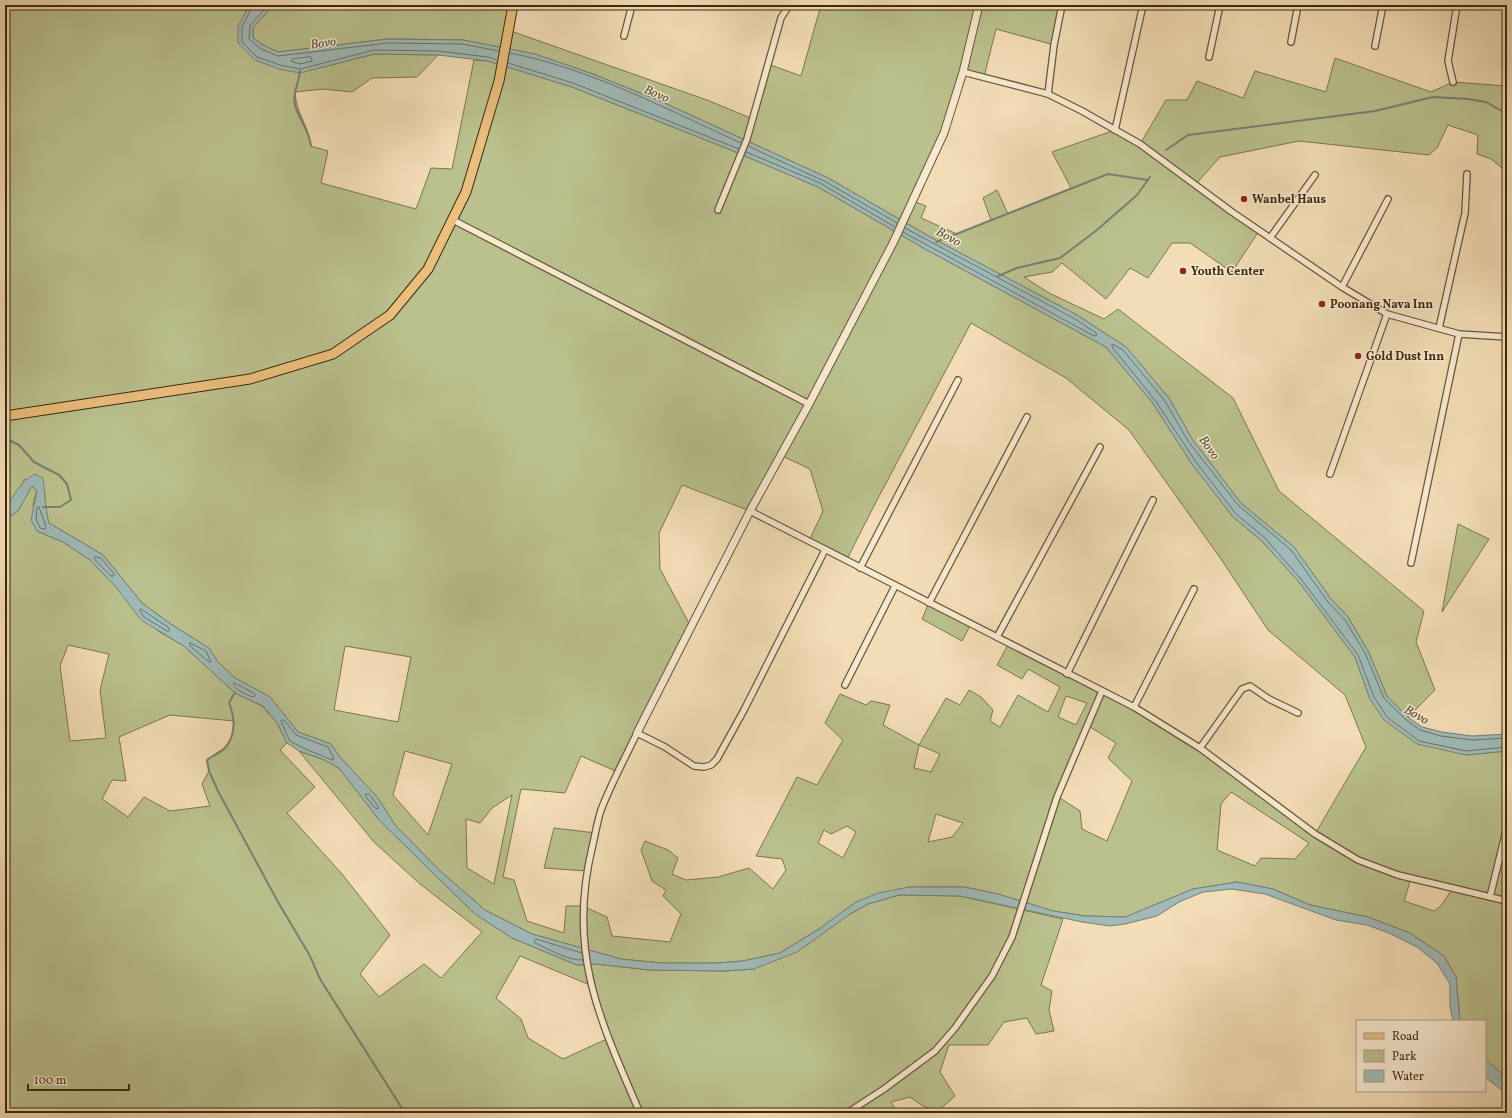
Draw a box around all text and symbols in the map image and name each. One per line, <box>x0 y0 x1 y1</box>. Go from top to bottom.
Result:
water label: Bovo <box>309 33 337 55</box>
water label: Bovo <box>641 82 672 108</box>
place label: Wanbel Haus <box>1252 192 1326 208</box>
marker: Wanbel Haus <box>1239 194 1249 204</box>
water label: Bovo <box>932 224 964 252</box>
place label: Youth Center <box>1191 264 1265 280</box>
marker: Youth Center <box>1178 266 1188 276</box>
place label: Poonang Nava Inn <box>1330 297 1433 313</box>
marker: Poonang Nava Inn <box>1317 299 1327 309</box>
place label: Gold Dust Inn <box>1366 349 1444 365</box>
marker: Gold Dust Inn <box>1353 351 1363 361</box>
water label: Bovo <box>1194 432 1223 464</box>
water label: Bovo <box>1400 701 1432 730</box>
legend <box>1356 1020 1486 1092</box>
text: Road <box>1392 1029 1419 1045</box>
text: Park <box>1392 1049 1417 1065</box>
scale bar <box>28 1066 129 1092</box>
text: Water <box>1392 1069 1424 1085</box>
text: 100 m <box>34 1073 67 1089</box>

